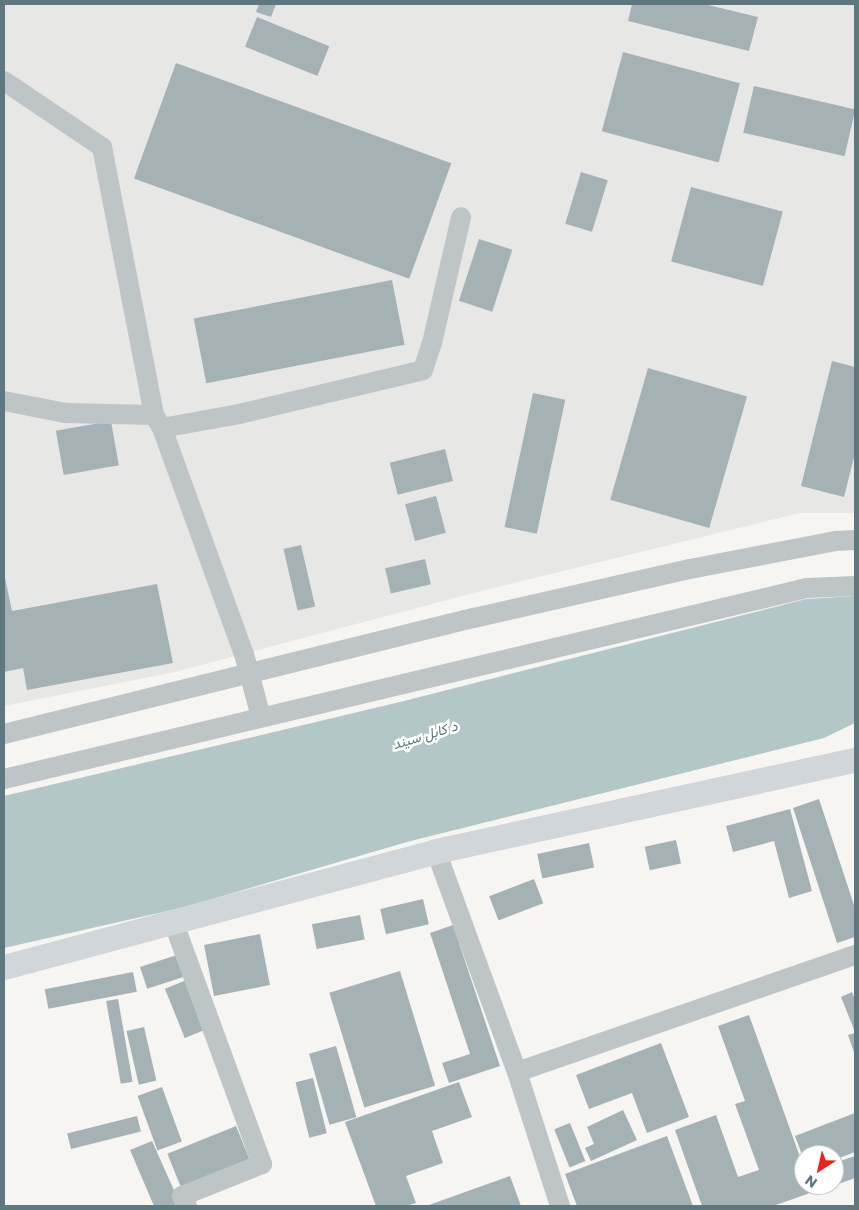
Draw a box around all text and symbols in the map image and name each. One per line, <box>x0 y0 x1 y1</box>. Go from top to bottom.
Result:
water label: د کابل سيند <box>391 717 459 753</box>
north arrow <box>794 1145 844 1195</box>
text: N <box>801 1170 821 1193</box>

